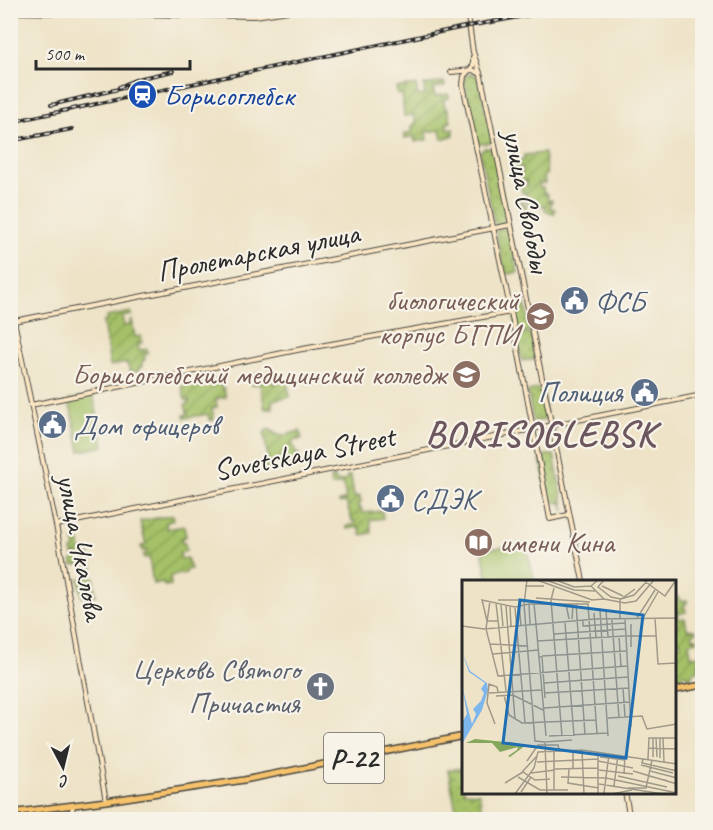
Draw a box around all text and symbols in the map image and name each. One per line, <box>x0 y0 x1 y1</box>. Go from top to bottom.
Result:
scale bar <box>36 33 190 71</box>
text: 500 m <box>45 43 86 65</box>
place label: Борисоглебск <box>164 76 297 114</box>
station icon: Борисоглебск <box>127 79 159 111</box>
street label: улица Свободы <box>494 125 560 278</box>
street label: Пролетарская улица <box>154 213 364 290</box>
place label: биологический корпус БГПИ <box>379 281 524 353</box>
place label: ФСБ <box>595 282 649 320</box>
public building icon: ФСБ <box>558 285 590 317</box>
school or university icon: биологический корпус БГПИ <box>524 301 556 333</box>
place label: Борисоглебский медицинский колледж <box>72 355 449 393</box>
school or university icon: Борисоглебский медицинский колледж <box>451 358 483 390</box>
place label: Полиция <box>538 373 624 411</box>
public building icon: Полиция <box>628 376 660 408</box>
place label: Дом офицеров <box>74 406 224 444</box>
public building icon: Дом офицеров <box>37 409 69 441</box>
district label: BORISOGLEBSK <box>425 411 662 457</box>
street label: Sovetskaya Street <box>210 416 401 489</box>
street label: улица Чкалова <box>48 469 114 626</box>
place label: СДЭК <box>411 480 483 518</box>
public building icon: СДЭК <box>374 483 406 515</box>
place label: имени Кина <box>499 523 616 561</box>
library icon: имени Кина <box>462 526 494 558</box>
inset map <box>462 580 677 794</box>
place label: Церковь Святого Причастия <box>132 650 303 722</box>
church icon: Церковь Святого Причастия <box>305 670 337 702</box>
road number: Р-22 <box>324 733 384 783</box>
north arrow <box>33 737 93 797</box>
text: С <box>57 770 70 792</box>

